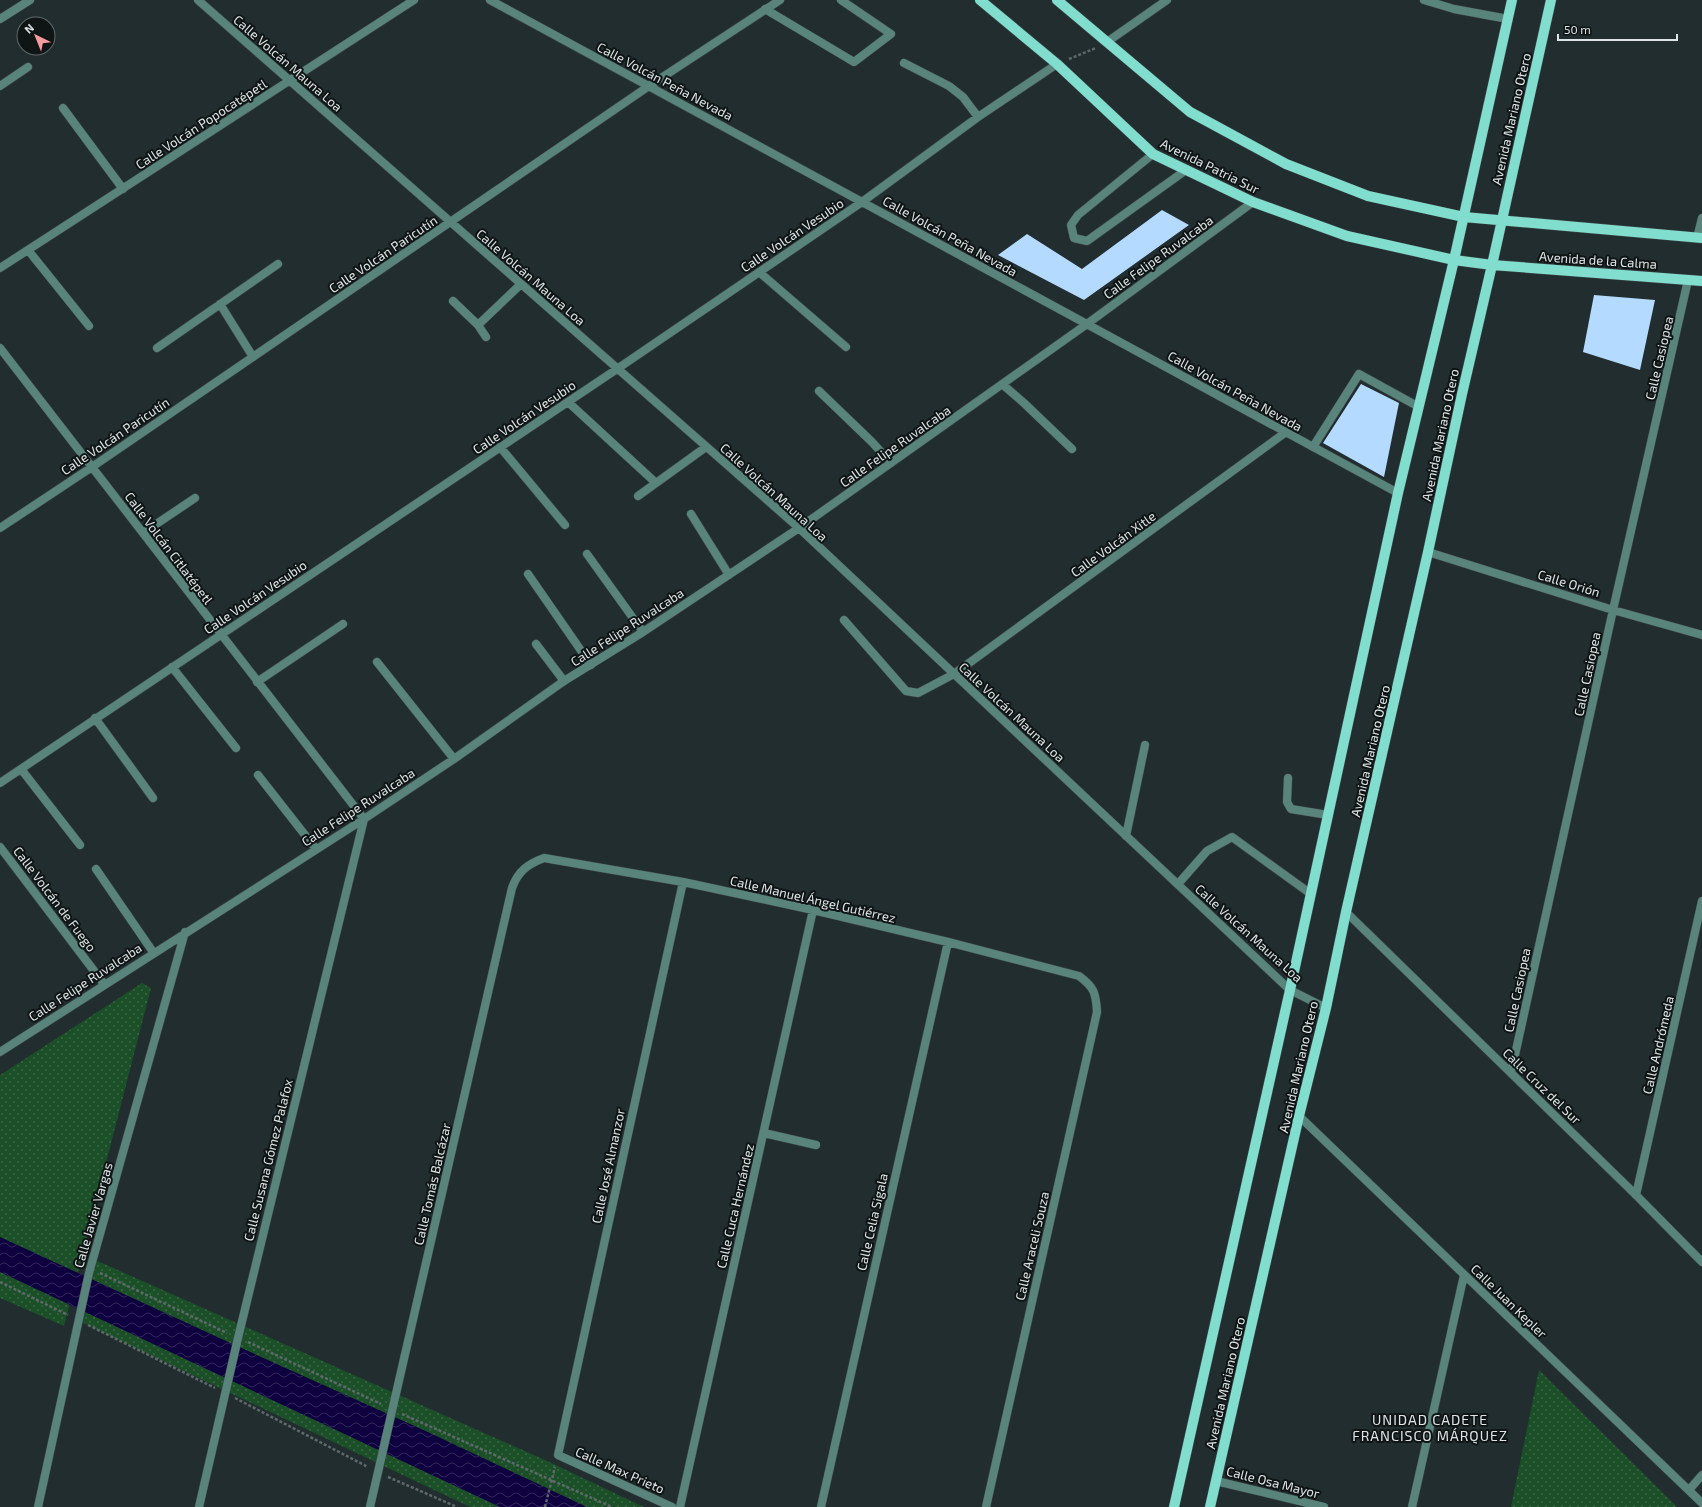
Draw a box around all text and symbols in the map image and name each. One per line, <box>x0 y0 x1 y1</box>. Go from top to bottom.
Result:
street label: Calle Volcán Mauna Loa <box>230 11 346 115</box>
north arrow <box>16 16 56 56</box>
scale bar <box>1558 16 1677 42</box>
text: N <box>21 21 36 36</box>
text: 50 m <box>1564 22 1591 36</box>
street label: Calle Volcán Peña Nevada <box>594 38 736 124</box>
street label: Avenida Mariano Otero <box>1488 51 1534 187</box>
street label: Calle Volcán Popocatépetl <box>132 76 270 172</box>
street label: Avenida Patria Sur <box>1158 135 1262 197</box>
street label: Calle Volcán Peña Nevada <box>880 192 1020 280</box>
street label: Calle Volcán Vesubio <box>738 195 846 275</box>
street label: Calle Volcán Paricutín <box>326 212 440 296</box>
street label: Calle Felipe Ruvalcaba <box>1100 212 1216 302</box>
street label: Calle Volcán Mauna Loa <box>473 225 589 329</box>
street label: Avenida de la Calma <box>1539 248 1657 272</box>
street label: Calle Casiopea <box>1642 315 1676 401</box>
street label: Calle Volcán Peña Nevada <box>1165 347 1305 435</box>
street label: Avenida Mariano Otero <box>1418 367 1462 503</box>
street label: Calle Volcán Vesubio <box>470 377 578 457</box>
street label: Calle Volcán Paricutín <box>58 394 172 478</box>
street label: Calle Felipe Ruvalcaba <box>836 402 954 490</box>
street label: Calle Volcán Mauna Loa <box>717 439 831 545</box>
street label: Calle Volcán Citlatépetl <box>122 489 216 607</box>
street label: Calle Volcán Xitle <box>1067 508 1159 580</box>
street label: Calle Volcán Vesubio <box>201 557 309 637</box>
street label: Calle Orión <box>1536 566 1602 600</box>
street label: Calle Felipe Ruvalcaba <box>567 584 687 670</box>
street label: Calle Casiopea <box>1570 630 1604 718</box>
street label: Calle Volcán Mauna Loa <box>956 659 1068 765</box>
street label: Avenida Mariano Otero <box>1347 683 1393 819</box>
street label: Calle Felipe Ruvalcaba <box>298 764 418 850</box>
street label: Calle Volcán de Fuego <box>10 843 100 955</box>
street label: Calle Manuel Ángel Gutiérrez <box>729 871 898 926</box>
street label: Calle Volcán Mauna Loa <box>1192 880 1306 986</box>
street label: Calle Felipe Ruvalcaba <box>25 939 145 1025</box>
street label: Calle Casiopea <box>1500 946 1534 1034</box>
street label: Calle Andrómeda <box>1639 994 1677 1096</box>
street label: Avenida Mariano Otero <box>1275 999 1321 1135</box>
street label: Calle Cruz del Sur <box>1500 1045 1584 1127</box>
street label: Calle Susana Gómez Palafox <box>240 1077 296 1243</box>
street label: Calle José Almanzor <box>588 1107 628 1225</box>
street label: Calle Tomás Balcázar <box>410 1121 454 1247</box>
street label: Calle Cuca Hernández <box>713 1142 757 1270</box>
street label: Calle Javier Vargas <box>70 1160 116 1270</box>
street label: Calle Celia Sigala <box>853 1172 891 1272</box>
street label: Calle Araceli Souza <box>1012 1190 1052 1302</box>
street label: Calle Juan Kepler <box>1468 1261 1550 1341</box>
street label: Avenida Mariano Otero <box>1202 1315 1248 1451</box>
district label: UNIDAD CADETE FRANCISCO MÁRQUEZ <box>1352 1411 1508 1444</box>
street label: Calle Max Prieto <box>573 1443 667 1497</box>
street label: Calle Osa Mayor <box>1225 1463 1321 1501</box>

